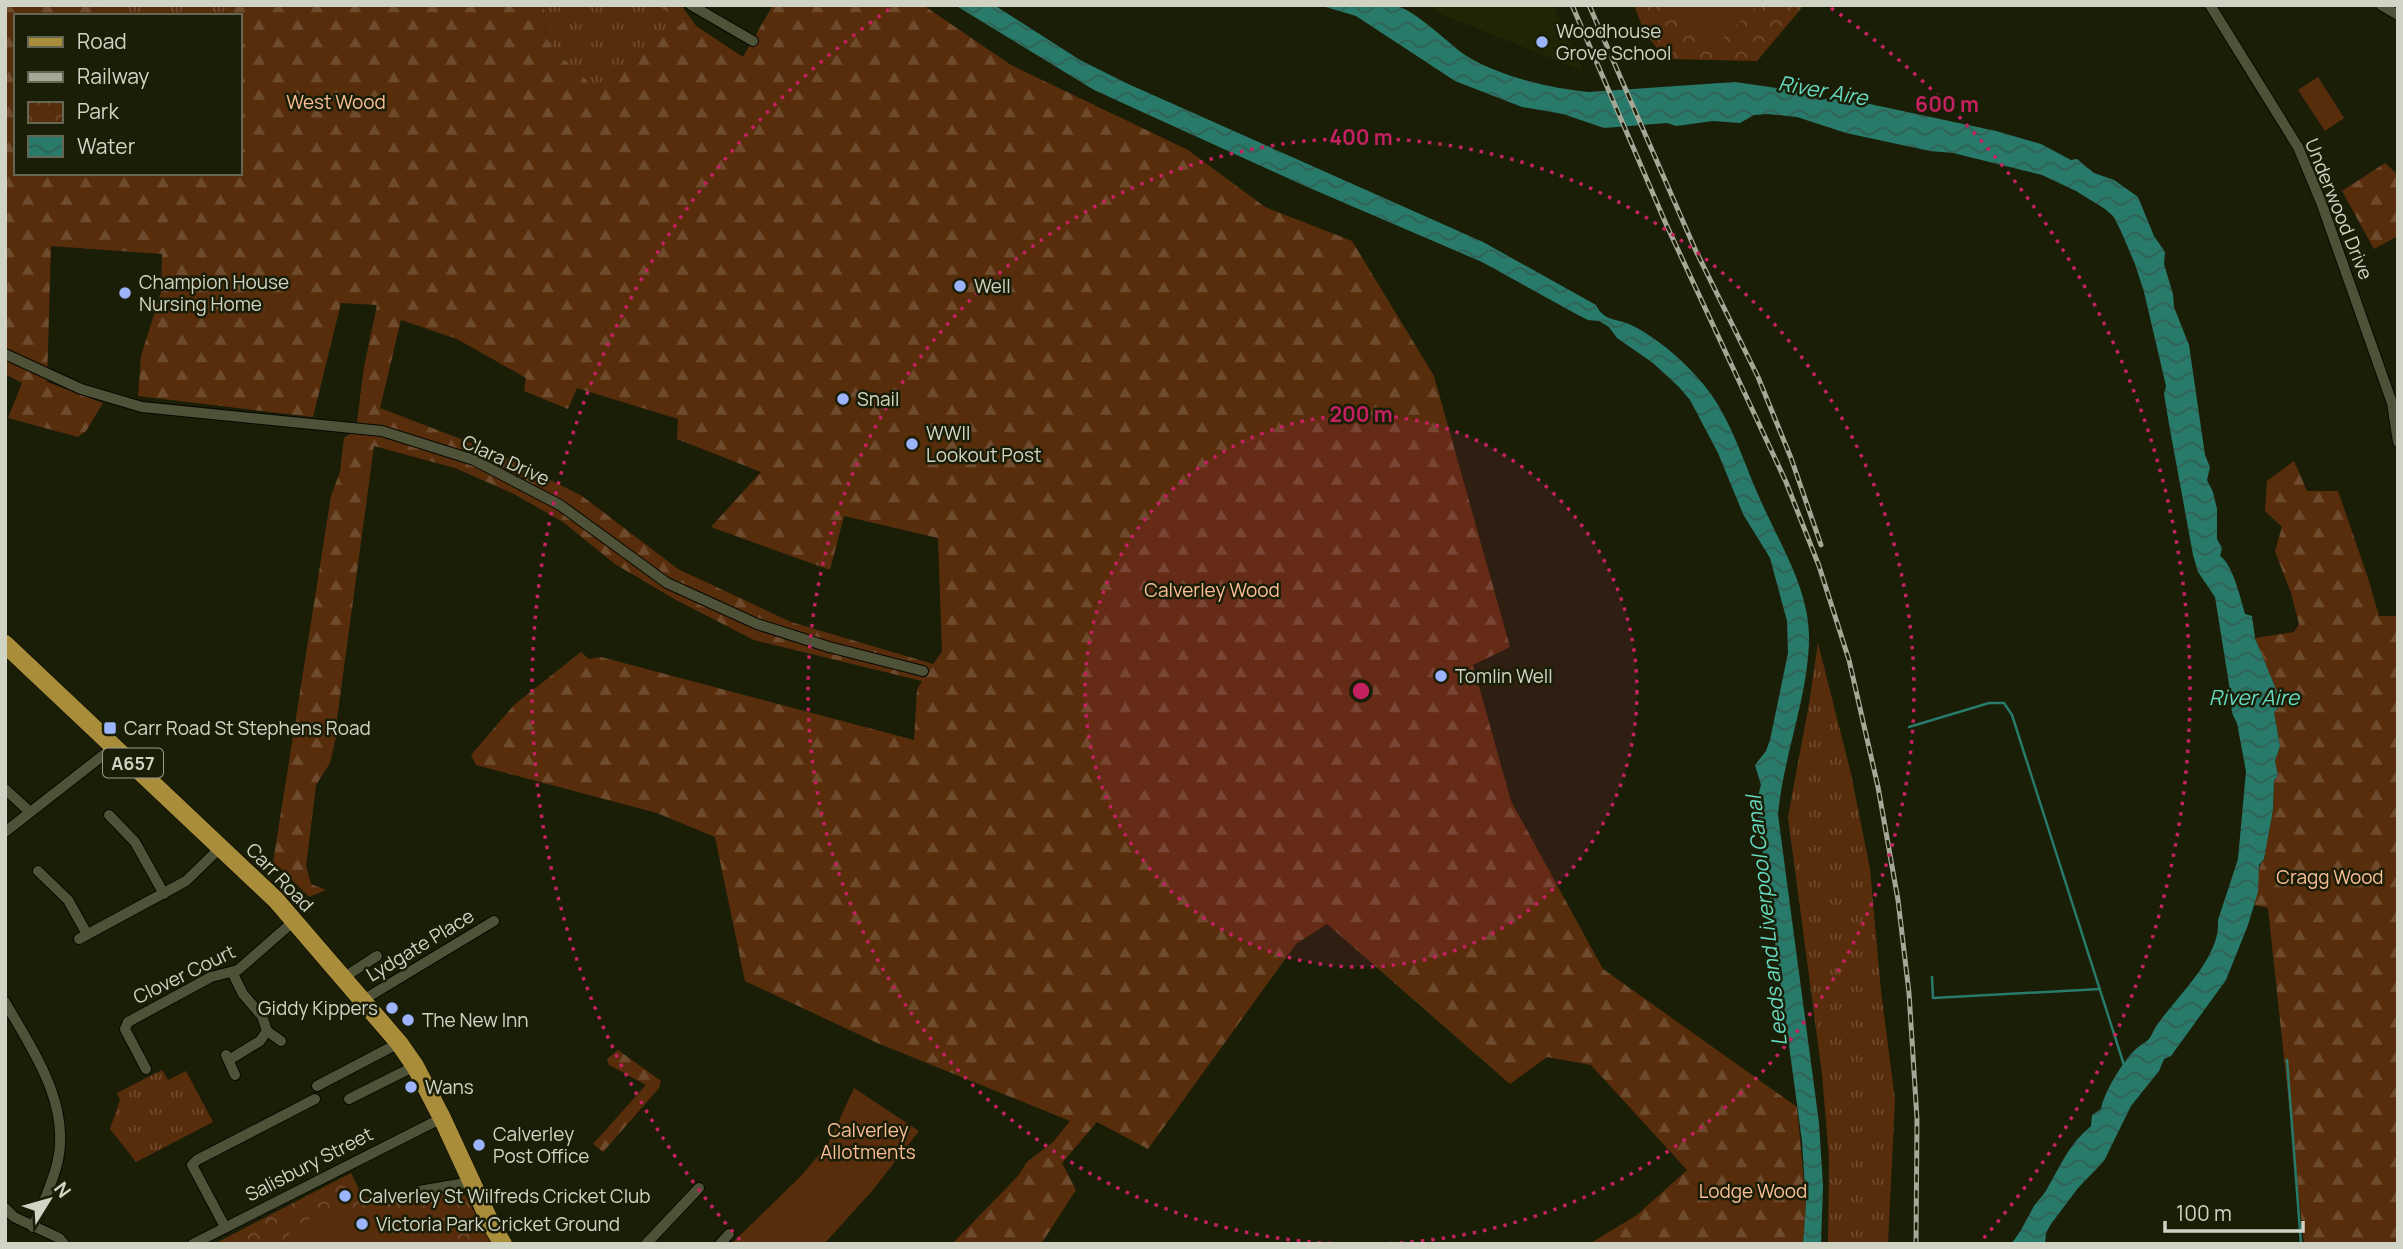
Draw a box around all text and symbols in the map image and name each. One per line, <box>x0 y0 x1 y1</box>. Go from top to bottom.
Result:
legend <box>14 14 242 175</box>
place label: Woodhouse Grove School <box>1556 18 1672 66</box>
text: Road <box>77 27 127 55</box>
marker: Woodhouse Grove School <box>1534 34 1550 50</box>
text: Railway <box>77 62 149 90</box>
water label: River Aire <box>1776 68 1872 112</box>
park label: West Wood <box>286 89 386 115</box>
text: 600 m <box>1915 90 1979 118</box>
text: Park <box>77 97 119 125</box>
text: 400 m <box>1329 123 1393 151</box>
text: Water <box>77 132 136 160</box>
street label: Underwood Drive <box>2299 135 2379 283</box>
place label: Champion House Nursing Home <box>139 269 289 317</box>
place label: Well <box>974 273 1011 299</box>
marker: Well <box>952 278 968 294</box>
marker: Champion House Nursing Home <box>117 285 133 301</box>
place label: Snail <box>857 386 899 412</box>
marker: Snail <box>835 391 851 407</box>
text: 200 m <box>1329 400 1393 428</box>
place label: WWII Lookout Post <box>926 420 1042 468</box>
street label: Clara Drive <box>458 428 554 492</box>
marker: WWII Lookout Post <box>904 436 920 452</box>
park label: Calverley Wood <box>1144 577 1280 603</box>
place label: Tomlin Well <box>1455 663 1553 689</box>
marker: Tomlin Well <box>1433 668 1449 684</box>
centre of rings <box>1349 679 1373 703</box>
water label: River Aire <box>2209 683 2301 711</box>
place label: Carr Road St Stephens Road <box>124 715 371 741</box>
marker: Carr Road St Stephens Road <box>102 720 118 736</box>
road number: A657 <box>103 748 163 778</box>
water label: Leeds and Liverpool Canal <box>1739 791 1793 1048</box>
street label: Carr Road <box>241 837 319 917</box>
park label: Cragg Wood <box>2276 864 2384 890</box>
street label: Lydgate Place <box>361 903 479 987</box>
street label: Clover Court <box>129 938 239 1010</box>
place label: Giddy Kippers <box>258 995 378 1021</box>
marker: Giddy Kippers <box>384 1000 400 1016</box>
place label: The New Inn <box>422 1007 529 1033</box>
marker: The New Inn <box>400 1012 416 1028</box>
place label: Wans <box>425 1074 474 1100</box>
marker: Wans <box>403 1079 419 1095</box>
park label: Calverley Allotments <box>820 1117 916 1165</box>
street label: Salisbury Street <box>241 1121 377 1207</box>
place label: Calverley Post Office <box>493 1121 589 1169</box>
marker: Calverley Post Office <box>471 1137 487 1153</box>
north arrow <box>14 1165 84 1235</box>
text: N <box>48 1176 77 1203</box>
park label: Lodge Wood <box>1699 1178 1807 1204</box>
place label: Calverley St Wilfreds Cricket Club <box>359 1183 651 1209</box>
marker: Calverley St Wilfreds Cricket Club <box>337 1188 353 1204</box>
scale bar <box>2165 1190 2303 1234</box>
text: 100 m <box>2176 1199 2232 1227</box>
place label: Victoria Park Cricket Ground <box>376 1211 620 1237</box>
marker: Victoria Park Cricket Ground <box>354 1216 370 1232</box>

